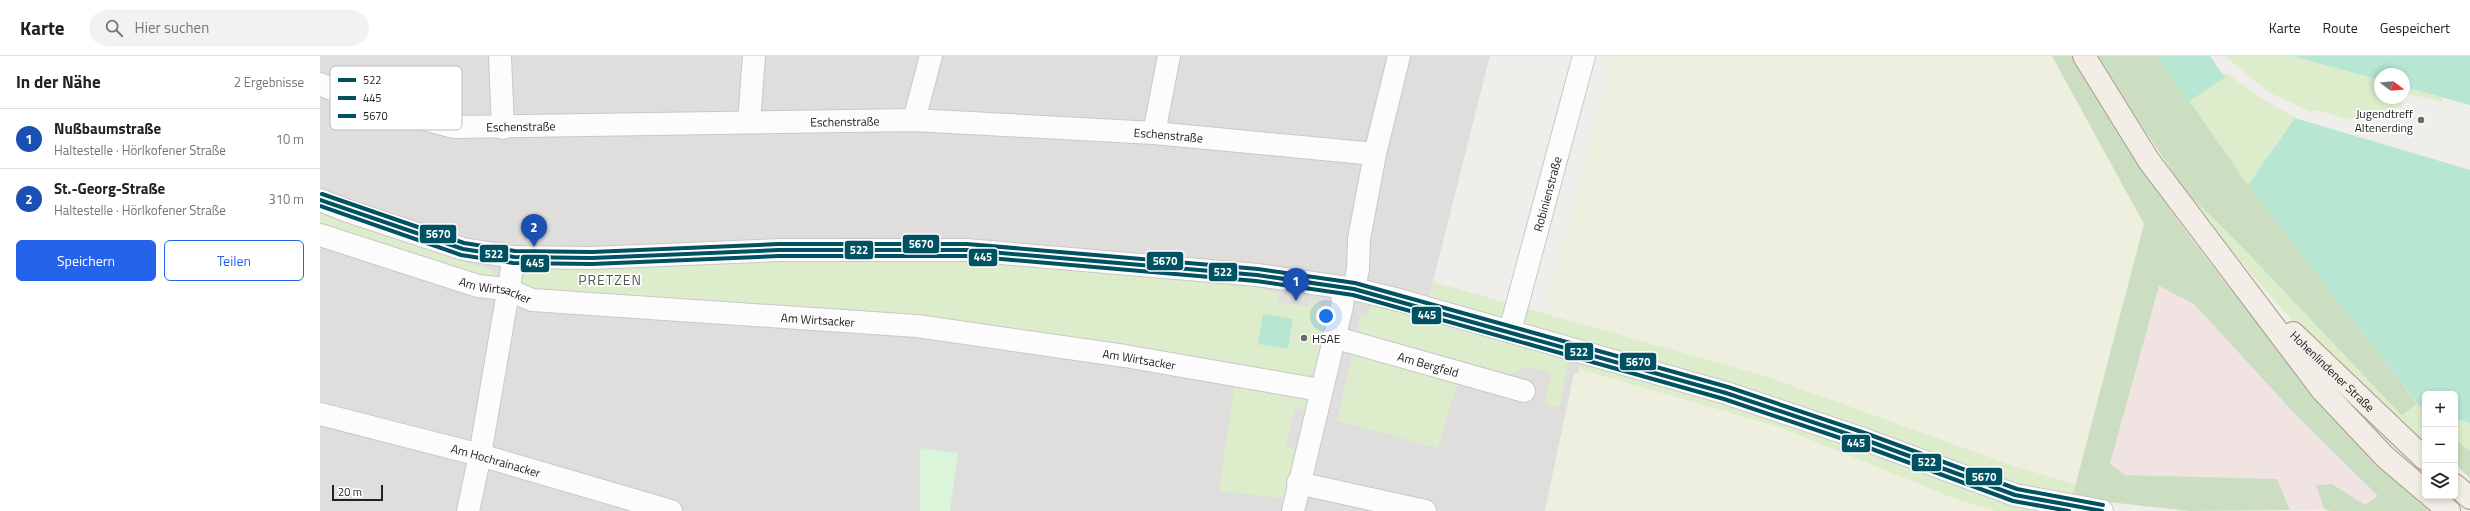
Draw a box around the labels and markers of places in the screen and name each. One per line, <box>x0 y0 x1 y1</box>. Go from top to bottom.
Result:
place label: Jugendtreff Altenerding <box>2355 104 2413 137</box>
marker: Jugendtreff Altenerding <box>2416 115 2426 125</box>
pin: 2 <box>521 214 547 247</box>
pin: 1 <box>1283 268 1309 301</box>
place label: HSAE <box>1312 329 1341 348</box>
marker: HSAE <box>1299 333 1309 343</box>

